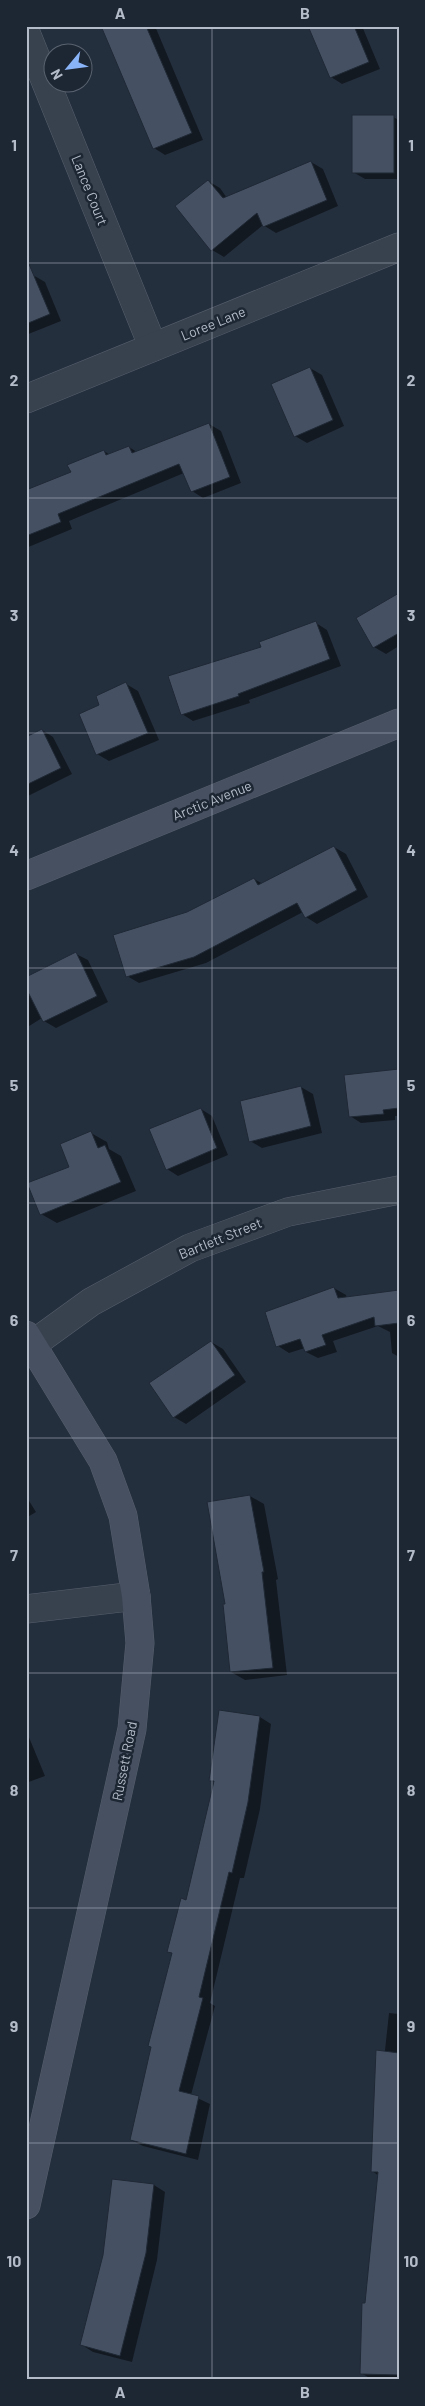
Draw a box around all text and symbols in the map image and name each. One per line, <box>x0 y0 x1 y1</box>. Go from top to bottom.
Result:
text: A <box>115 3 126 22</box>
text: B <box>300 3 310 22</box>
north arrow <box>42 42 92 92</box>
text: N <box>47 66 66 83</box>
text: 1 <box>11 135 17 154</box>
text: 1 <box>408 135 414 154</box>
street label: Lance Court <box>68 152 112 228</box>
street label: Loree Lane <box>178 302 248 344</box>
text: 2 <box>10 370 19 389</box>
text: 2 <box>407 370 416 389</box>
text: 3 <box>10 605 18 624</box>
text: 3 <box>407 605 415 624</box>
street label: Arctic Avenue <box>170 776 254 824</box>
text: 4 <box>9 840 19 859</box>
text: 4 <box>406 840 416 859</box>
text: 5 <box>10 1075 19 1094</box>
text: 5 <box>407 1075 416 1094</box>
street label: Bartlett Street <box>176 1214 264 1262</box>
text: 6 <box>10 1310 19 1329</box>
text: 6 <box>407 1310 416 1329</box>
text: 7 <box>10 1545 18 1564</box>
text: 7 <box>407 1545 415 1564</box>
street label: Russett Road <box>108 1720 140 1802</box>
text: 8 <box>10 1780 19 1799</box>
text: 8 <box>407 1780 416 1799</box>
text: 9 <box>10 2016 18 2035</box>
text: 9 <box>407 2016 415 2035</box>
text: 10 <box>7 2251 21 2270</box>
text: 10 <box>404 2251 418 2270</box>
text: A <box>115 2382 126 2401</box>
text: B <box>300 2382 310 2401</box>

